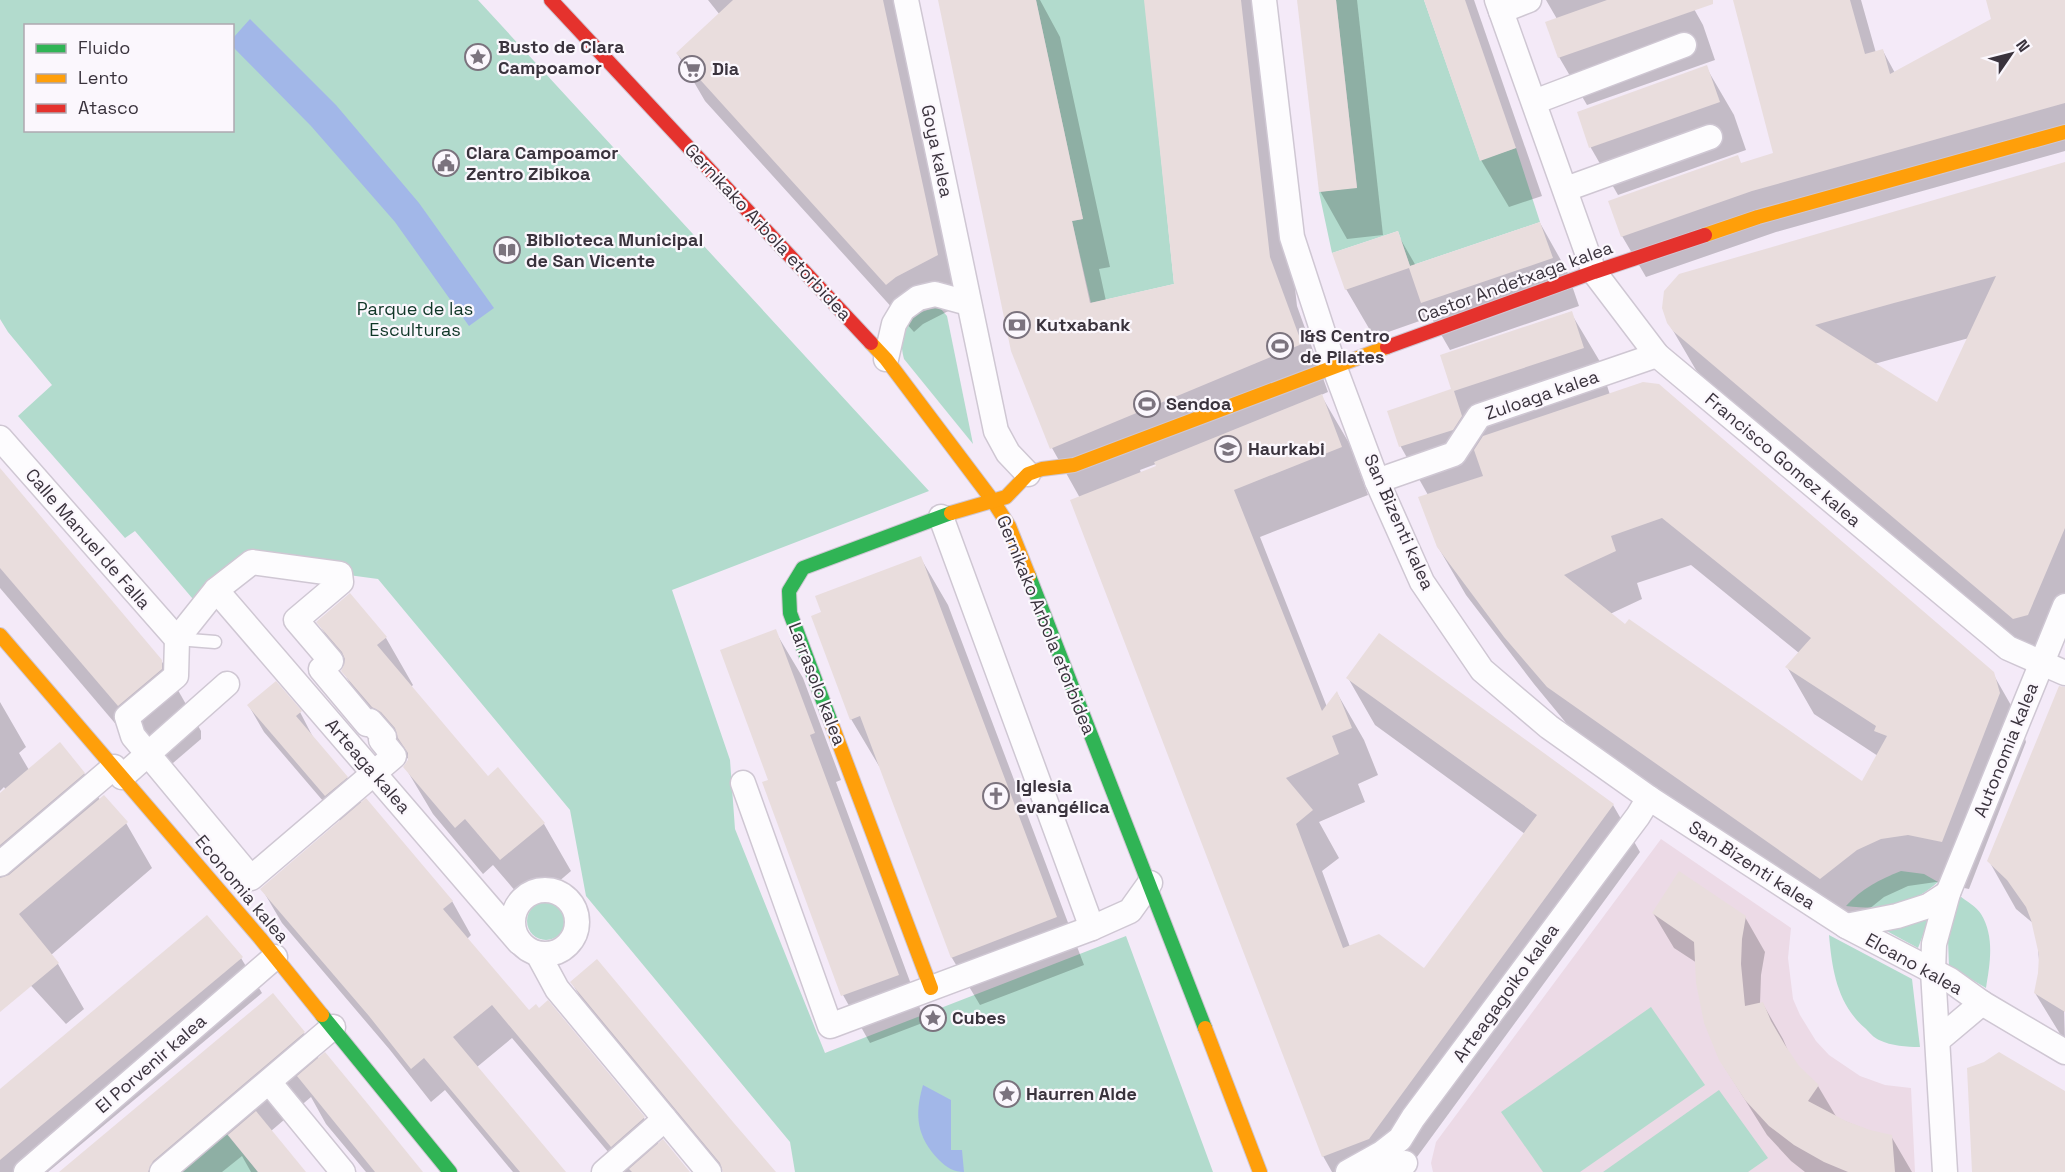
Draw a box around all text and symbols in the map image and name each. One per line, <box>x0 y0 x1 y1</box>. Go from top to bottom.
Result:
legend <box>24 24 234 132</box>
north arrow <box>1981 24 2041 84</box>
place label: Busto de Clara Campoamor <box>498 35 625 79</box>
text: N <box>2011 35 2035 56</box>
text: Fluido <box>78 36 130 59</box>
place icon: Busto de Clara Campoamor <box>463 42 493 72</box>
supermarket icon: Dia <box>677 54 707 84</box>
place label: Dia <box>712 57 740 80</box>
text: Lento <box>78 66 128 89</box>
text: Atasco <box>78 96 139 119</box>
street label: Goya kalea <box>916 102 959 199</box>
street label: Gernikako Arbola etorbidea <box>680 138 857 325</box>
place label: Clara Campoamor Zentro Zibikoa <box>466 141 618 185</box>
public building icon: Clara Campoamor Zentro Zibikoa <box>431 148 461 178</box>
place label: Biblioteca Municipal de San Vicente <box>526 228 703 272</box>
library icon: Biblioteca Municipal de San Vicente <box>492 235 522 265</box>
street label: Castor Andetxaga kalea <box>1414 235 1616 328</box>
park label: Parque de las Esculturas <box>357 297 473 341</box>
bank icon: Kutxabank <box>1002 310 1032 340</box>
place label: Kutxabank <box>1036 313 1130 336</box>
place label: I&S Centro de Pilates <box>1300 324 1390 368</box>
sports icon: I&S Centro de Pilates <box>1265 331 1295 361</box>
street label: Zuloaga kalea <box>1482 364 1602 425</box>
street label: Francisco Gomez kalea <box>1701 388 1866 532</box>
sports icon: Sendoa <box>1132 389 1162 419</box>
place label: Sendoa <box>1166 392 1232 415</box>
school or university icon: Haurkabi <box>1213 434 1243 464</box>
place label: Haurkabi <box>1248 437 1325 460</box>
street label: San Bizenti kalea <box>1359 450 1440 593</box>
street label: Calle Manuel de Falla <box>21 463 156 614</box>
street label: Gernikako Arbola etorbidea <box>992 512 1101 738</box>
street label: Larrasolo kalea <box>783 619 851 749</box>
street label: Autonomia kalea <box>1968 679 2043 821</box>
street label: Arteaga kalea <box>321 713 416 818</box>
place label: Iglesia evangélica <box>1016 774 1110 818</box>
church icon: Iglesia evangélica <box>981 781 1011 811</box>
street label: San Bizenti kalea <box>1685 815 1820 914</box>
street label: Economia kalea <box>190 830 294 948</box>
street label: Arteagagoiko kalea <box>1448 919 1564 1067</box>
street label: Elcano kalea <box>1862 927 1967 1000</box>
place icon: Cubes <box>918 1003 948 1033</box>
place label: Cubes <box>952 1006 1006 1029</box>
street label: El Porvenir kalea <box>90 1009 211 1118</box>
place icon: Haurren Alde <box>992 1079 1022 1109</box>
place label: Haurren Alde <box>1026 1082 1137 1105</box>

